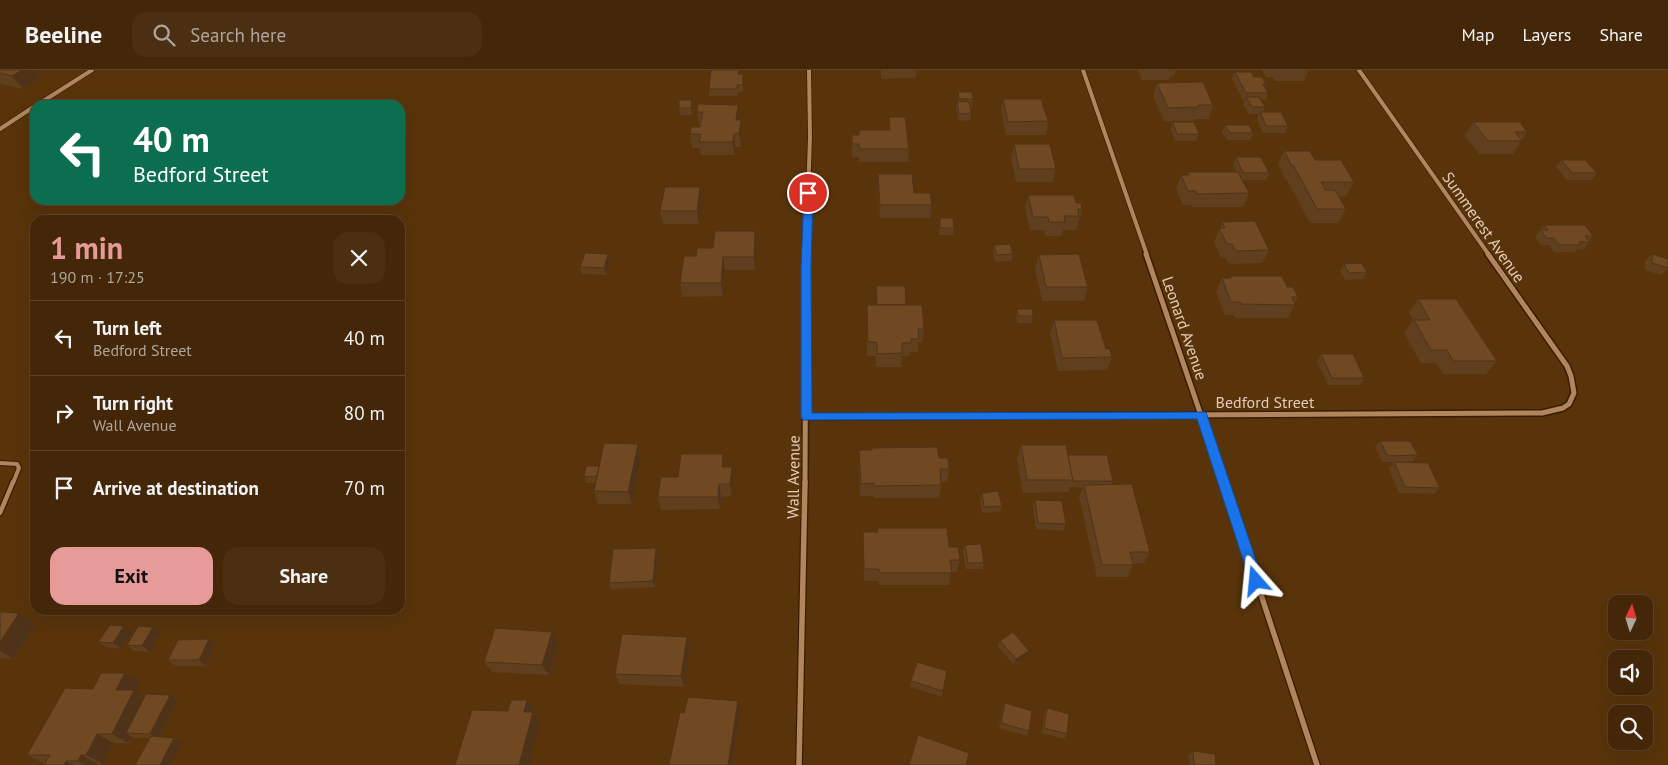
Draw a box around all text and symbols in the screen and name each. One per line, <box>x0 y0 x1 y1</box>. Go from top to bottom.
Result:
search box <box>132 12 482 57</box>
text: Beeline <box>25 19 102 50</box>
icon: search <box>150 21 178 49</box>
text: Search here <box>190 23 286 47</box>
text: Map <box>1462 23 1494 46</box>
text: Layers <box>1522 23 1571 46</box>
text: Share <box>1599 23 1643 46</box>
text: 40 m <box>133 116 210 162</box>
icon: left <box>50 120 115 185</box>
text: Bedford Street <box>133 160 269 188</box>
street label: Summerest Avenue <box>1438 168 1530 286</box>
pin <box>787 172 829 214</box>
icon: arrive <box>794 179 822 207</box>
text: 1 min <box>50 228 123 267</box>
button: close <box>333 232 385 284</box>
text: 190 m · 17:25 <box>50 267 145 287</box>
street label: Leonard Avenue <box>1158 274 1212 382</box>
text: Turn left <box>93 316 162 340</box>
icon: left <box>50 324 78 352</box>
text: 40 m <box>344 326 385 350</box>
text: Bedford Street <box>93 340 192 360</box>
text: Turn right <box>93 391 173 415</box>
street label: Bedford Street <box>1216 392 1315 412</box>
icon: right <box>50 399 78 427</box>
text: 80 m <box>344 401 385 425</box>
text: Wall Avenue <box>93 415 177 435</box>
street label: Wall Avenue <box>782 435 804 519</box>
icon: arrive <box>50 474 78 502</box>
text: Arrive at destination <box>93 476 259 500</box>
text: 70 m <box>344 476 385 500</box>
button: Exit <box>50 547 213 605</box>
button: Share <box>223 547 385 605</box>
position arrow <box>1229 554 1281 606</box>
north arrow <box>1608 595 1652 640</box>
map controls <box>1608 595 1653 750</box>
button: sound <box>1608 650 1653 695</box>
button: search <box>1608 705 1653 750</box>

